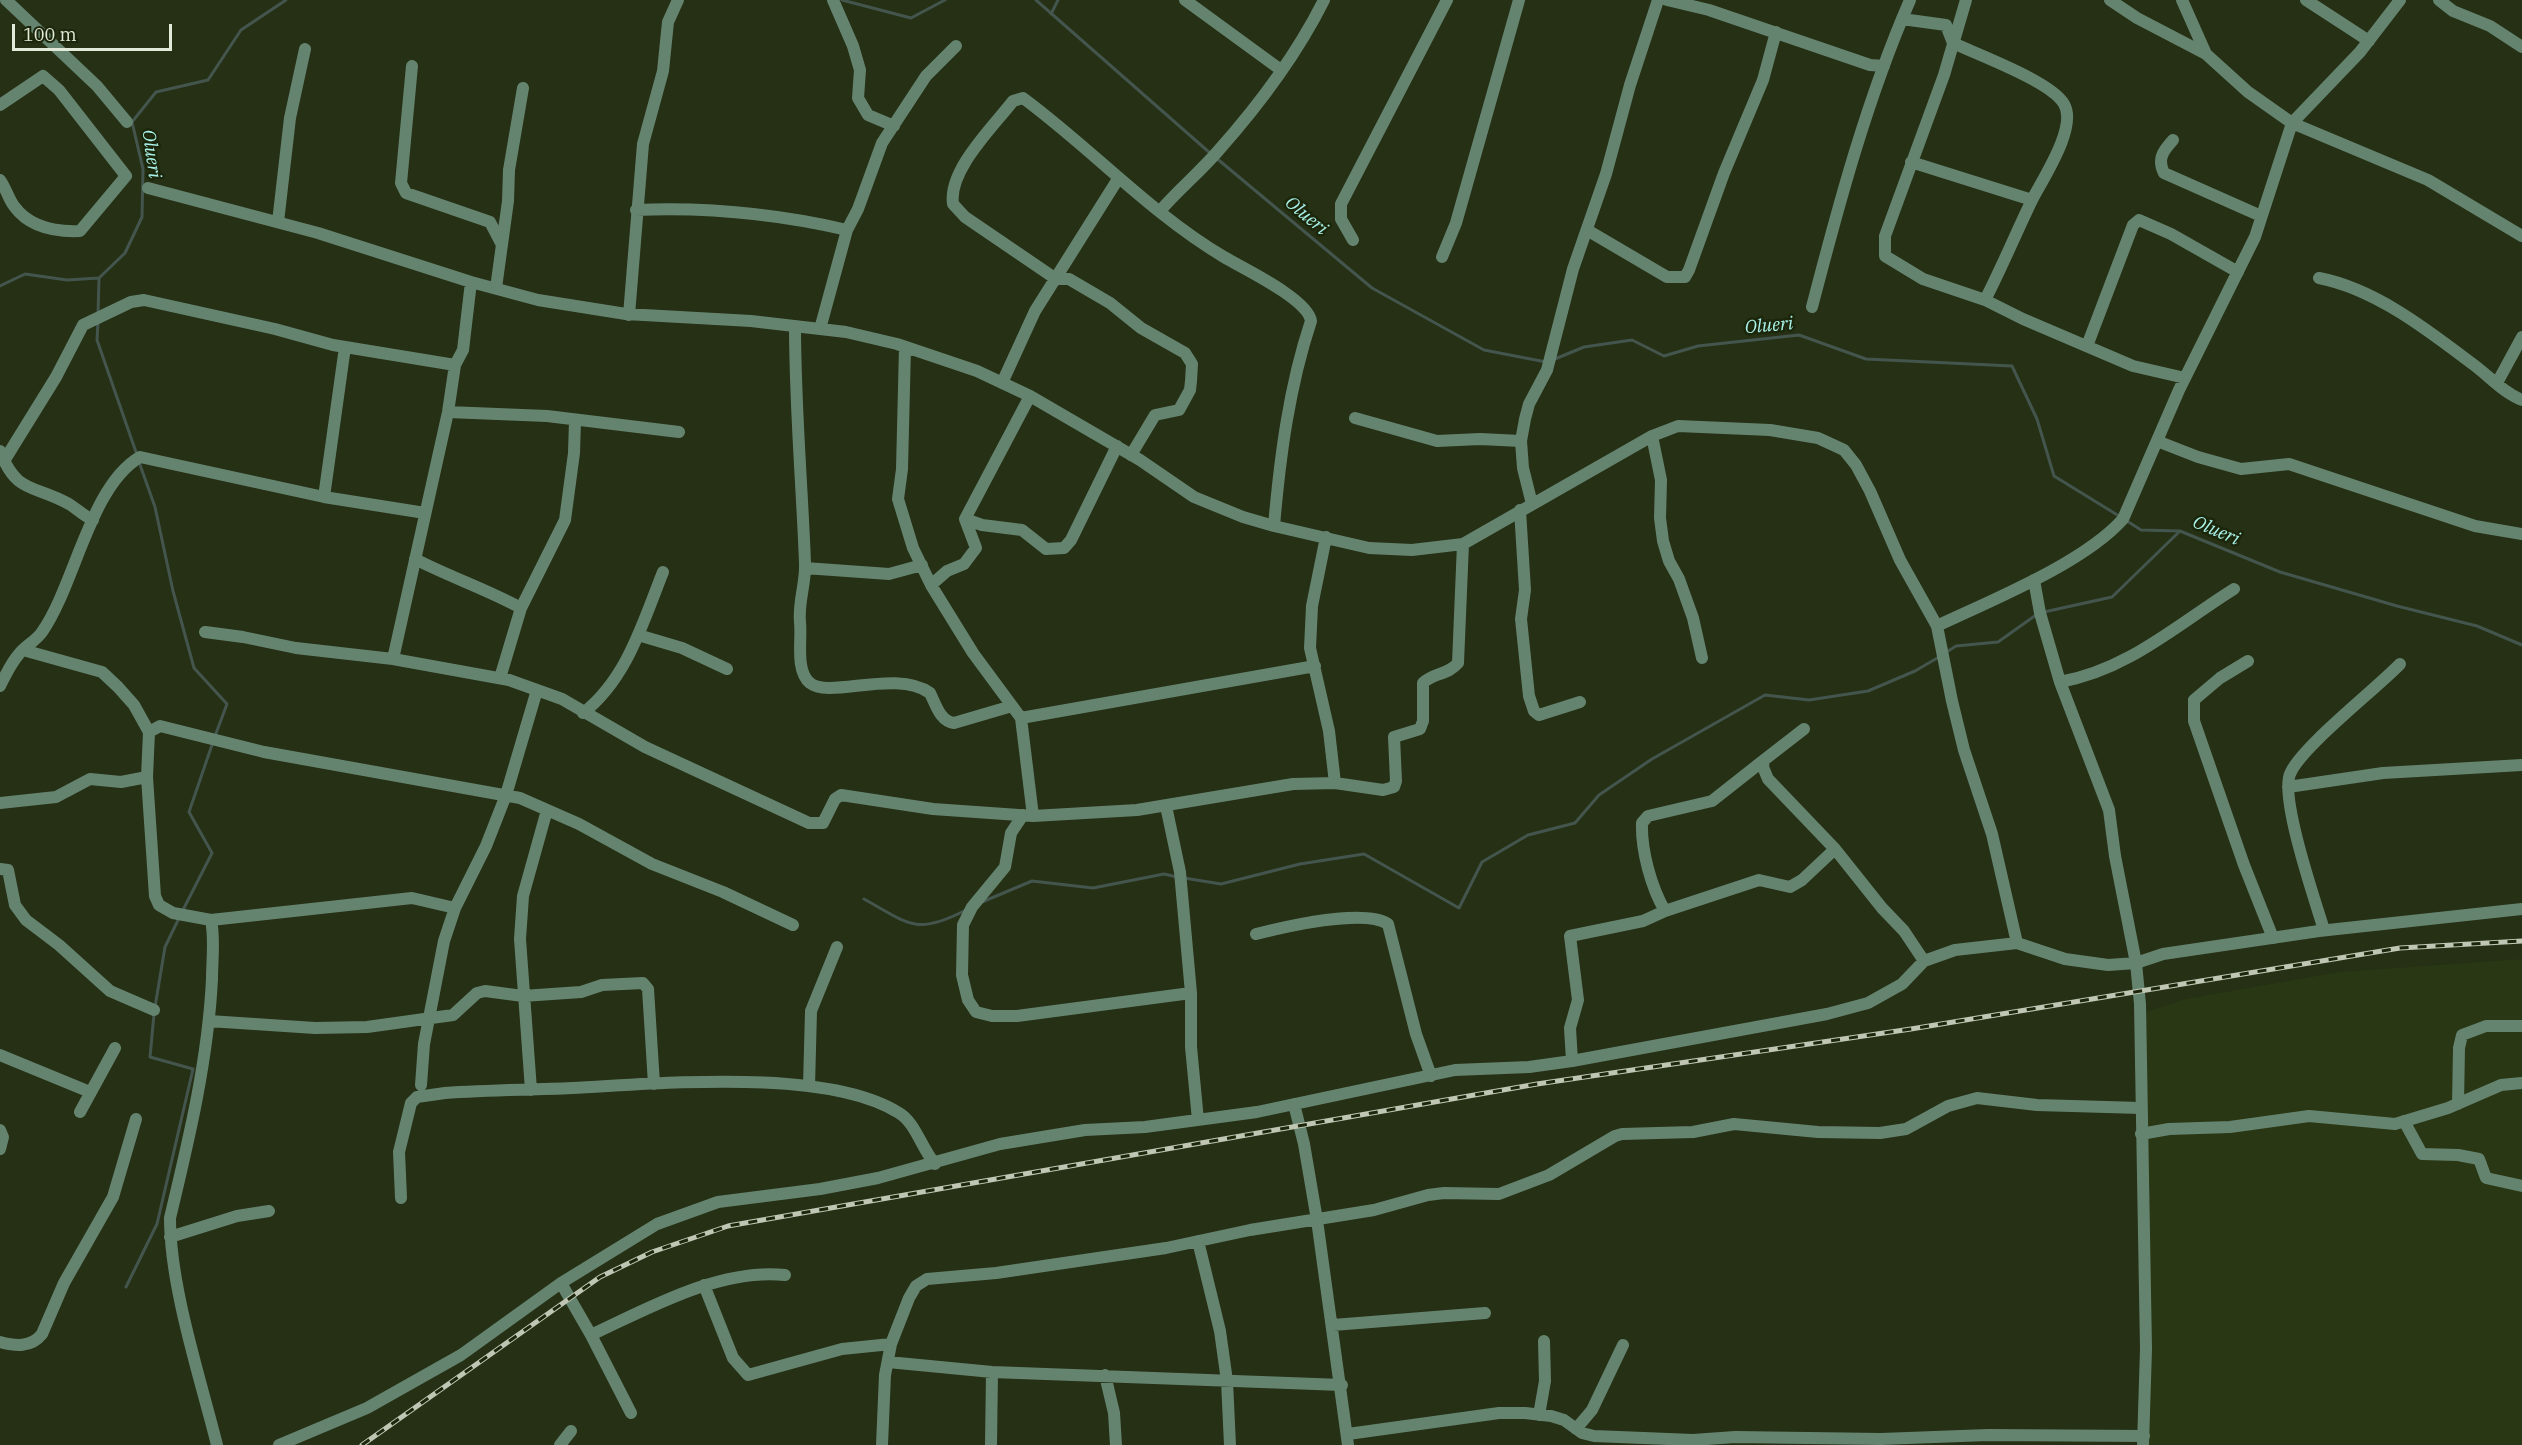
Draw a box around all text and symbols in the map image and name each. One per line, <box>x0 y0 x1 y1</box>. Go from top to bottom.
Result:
scale bar <box>15 12 176 50</box>
text: 100 m <box>23 23 77 46</box>
water label: Olueri <box>137 128 165 180</box>
water label: Olueri <box>1280 192 1332 240</box>
water label: Olueri <box>1744 313 1794 339</box>
water label: Olueri <box>2189 512 2243 550</box>

